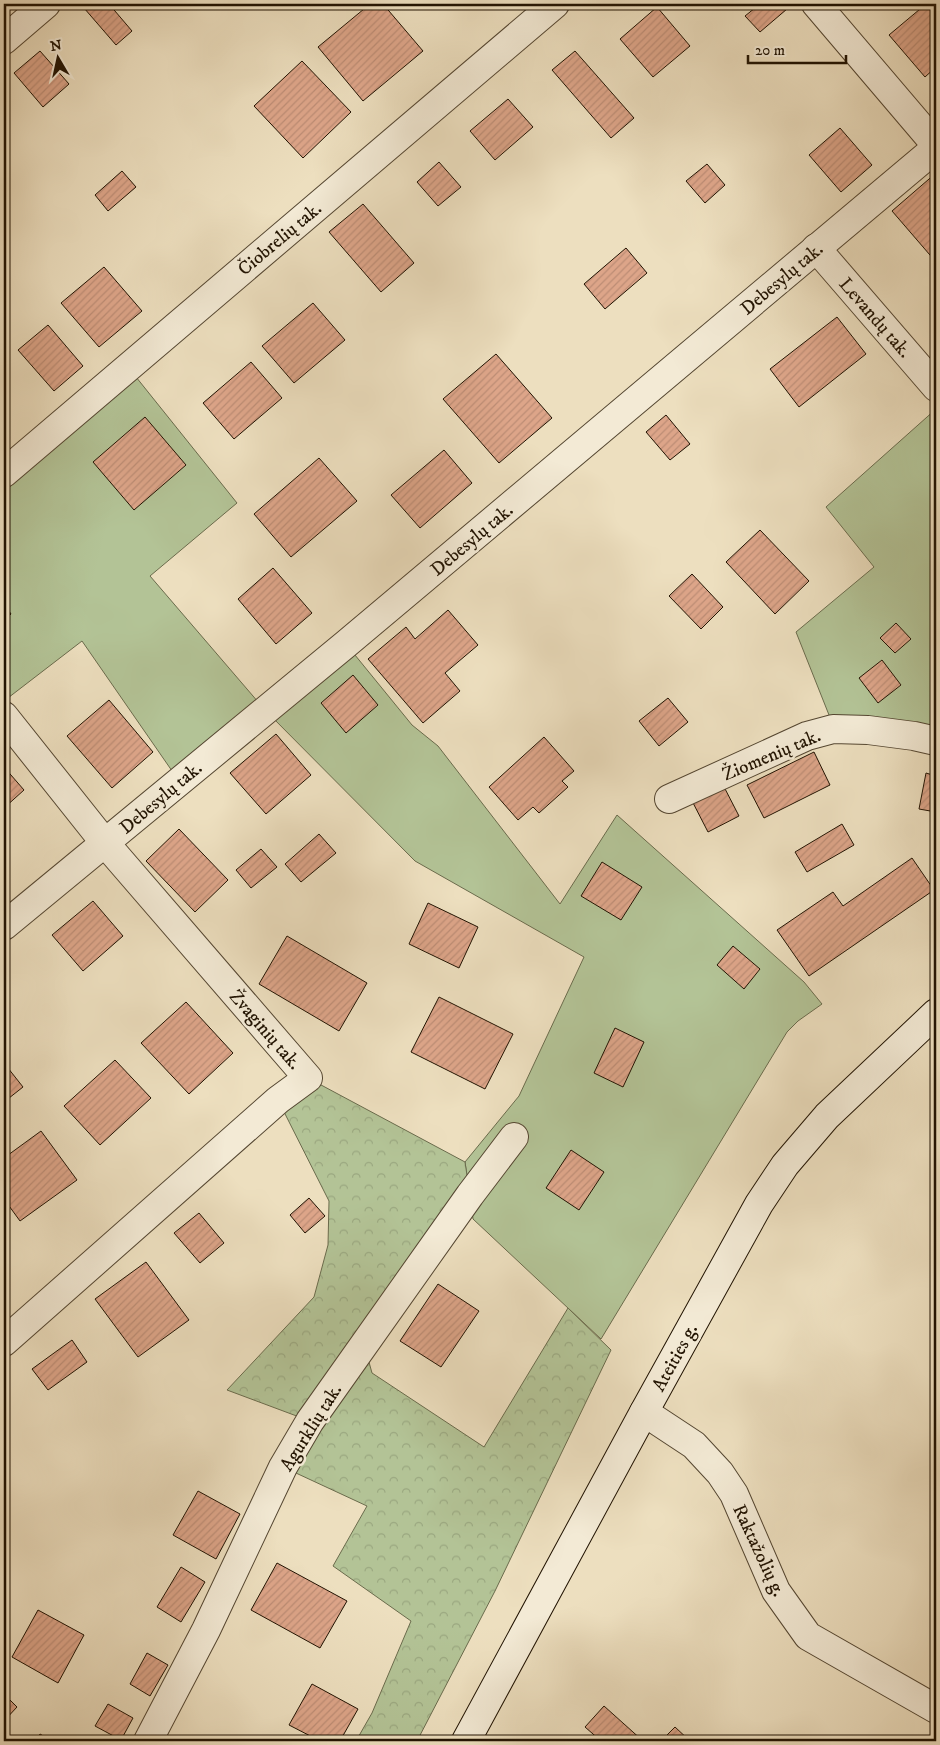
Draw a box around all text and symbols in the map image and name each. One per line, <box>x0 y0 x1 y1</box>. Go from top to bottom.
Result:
north arrow <box>32 32 82 82</box>
scale bar <box>748 32 845 64</box>
text: N <box>49 36 64 56</box>
text: 20 m <box>755 41 785 60</box>
street label: Čiobrelių tak. <box>232 196 327 281</box>
street label: Debesylų tak. <box>736 238 828 320</box>
street label: Levandų tak. <box>834 273 916 363</box>
street label: Debesylų tak. <box>426 499 518 581</box>
street label: Žiomenių tak. <box>718 723 824 786</box>
street label: Debesylų tak. <box>115 757 207 839</box>
street label: Žvaginių tak. <box>224 984 307 1075</box>
street label: Ateities g. <box>647 1320 703 1396</box>
street label: Agurklių tak. <box>275 1380 347 1476</box>
street label: Raktažolių g. <box>727 1501 790 1600</box>

